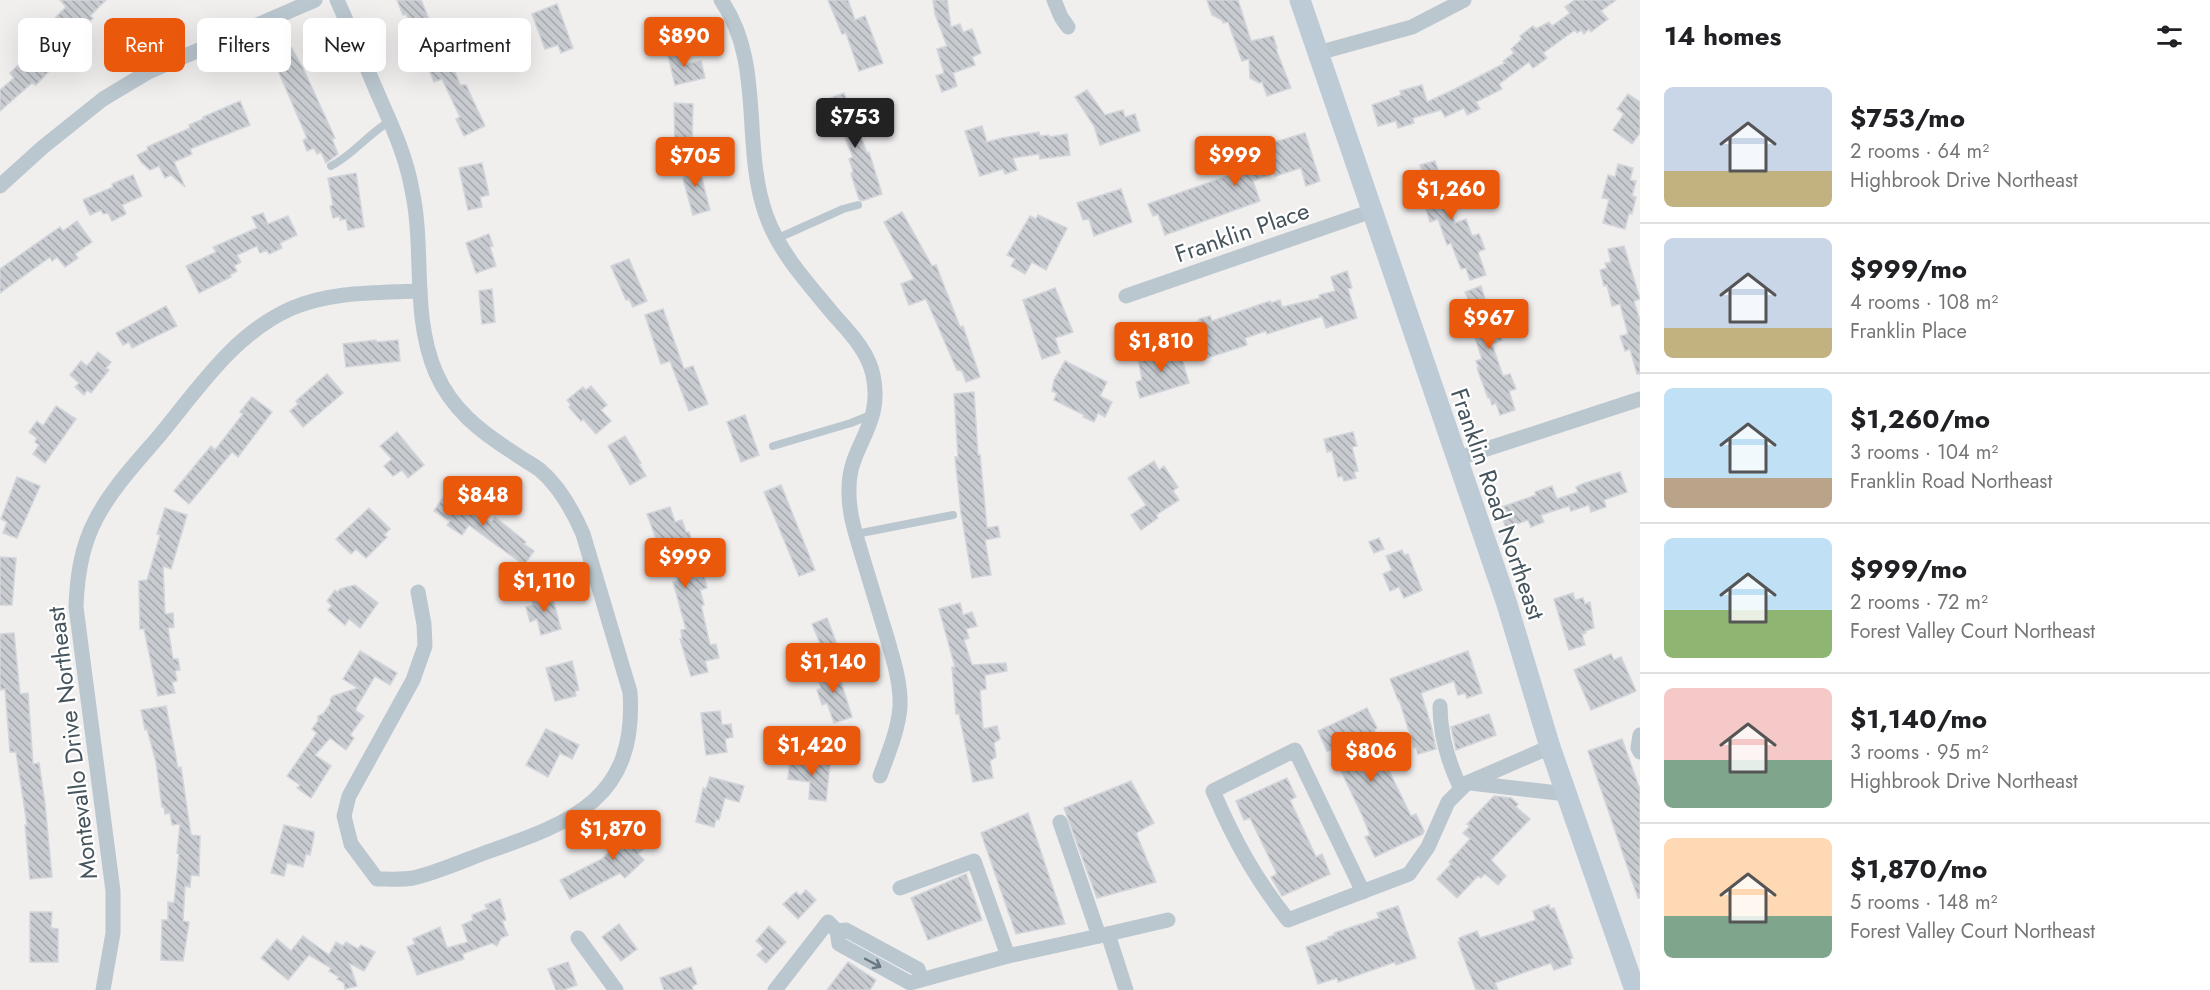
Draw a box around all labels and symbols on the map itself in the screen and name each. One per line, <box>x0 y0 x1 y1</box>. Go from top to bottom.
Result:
pin: $890 <box>648 17 720 68</box>
pin: $753 <box>819 98 891 149</box>
pin: $999 <box>1199 136 1271 187</box>
pin: $705 <box>659 137 731 188</box>
pin: $1,260 <box>1402 170 1500 221</box>
street label: Franklin Place <box>1170 193 1314 271</box>
pin: $967 <box>1453 299 1525 350</box>
pin: $1,810 <box>1112 322 1210 373</box>
street label: Franklin Road Northeast <box>1442 384 1554 625</box>
pin: $848 <box>447 476 519 527</box>
pin: $999 <box>649 538 721 589</box>
pin: $1,110 <box>495 562 593 613</box>
street label: Montevallo Drive Northeast <box>38 604 106 881</box>
pin: $1,140 <box>784 643 882 694</box>
pin: $1,420 <box>763 726 861 777</box>
pin: $806 <box>1335 732 1407 783</box>
pin: $1,870 <box>564 810 662 861</box>
one-way arrow <box>864 958 882 969</box>

